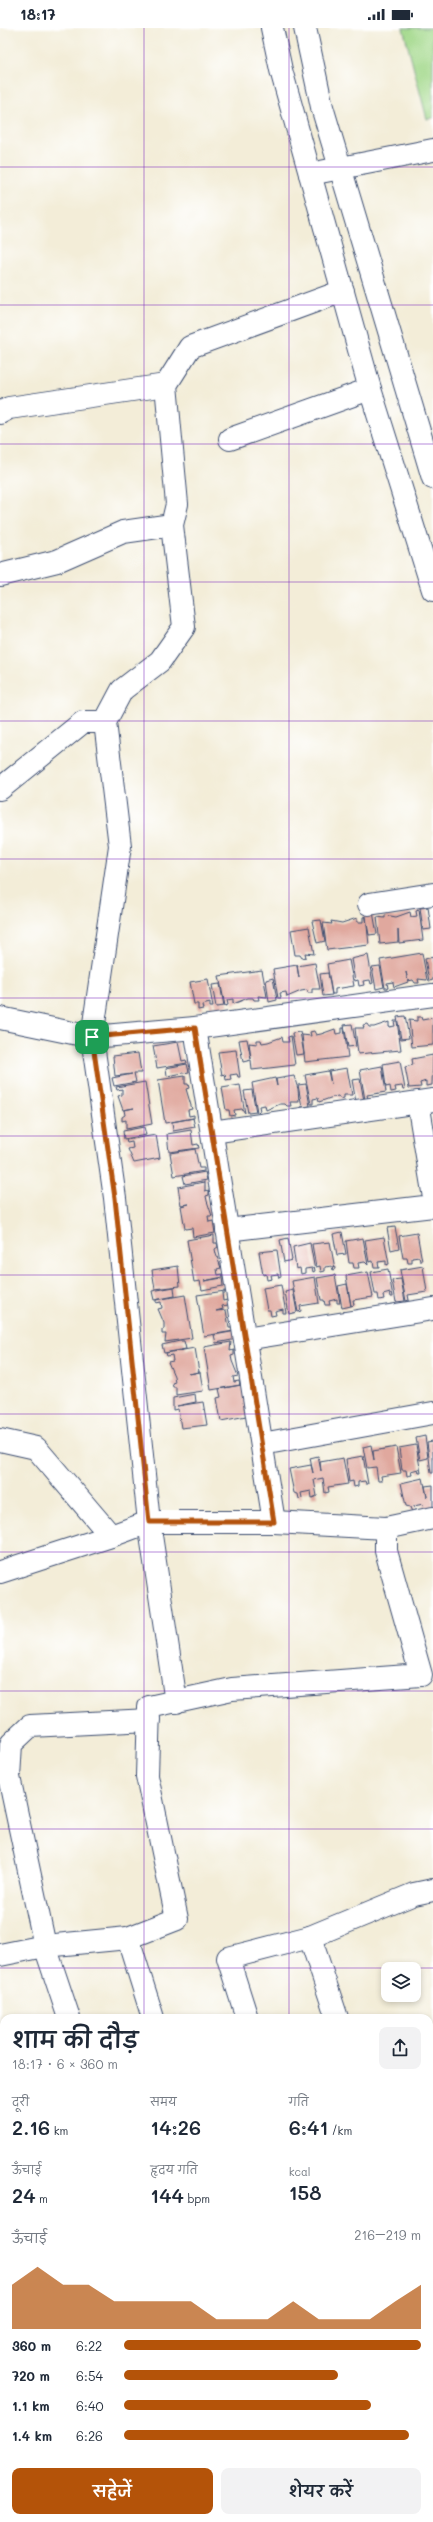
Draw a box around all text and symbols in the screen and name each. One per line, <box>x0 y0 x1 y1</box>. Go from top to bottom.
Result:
text: 18:17 <box>20 4 56 24</box>
pin <box>75 1020 109 1054</box>
icon: arrive <box>81 1026 103 1048</box>
map controls <box>381 1962 421 2002</box>
button: layers <box>381 1962 421 2002</box>
text: शाम की दौड़ <box>12 2025 138 2054</box>
button: share <box>379 2027 421 2069</box>
text: 18:17 · 6 × 360 m <box>12 2055 118 2072</box>
text: दूरी <box>12 2094 29 2109</box>
text: समय <box>150 2094 177 2109</box>
text: गति <box>289 2094 309 2109</box>
text: 2.16 <box>12 2114 50 2140</box>
text: 14:26 <box>150 2114 201 2140</box>
text: 6:41 <box>289 2114 328 2140</box>
text: km <box>50 2123 68 2138</box>
text: /km <box>328 2123 352 2138</box>
text: ऊँचाई <box>12 2162 42 2177</box>
text: हृदय गति <box>150 2162 198 2177</box>
text: kcal <box>289 2164 311 2179</box>
text: 158 <box>289 2179 322 2205</box>
text: 24 <box>12 2182 36 2208</box>
text: 144 <box>150 2182 184 2208</box>
text: m <box>36 2191 48 2206</box>
text: bpm <box>184 2191 210 2206</box>
text: 216–219 m <box>354 2226 421 2243</box>
text: ऊँचाई <box>12 2229 47 2246</box>
text: 360 m <box>12 2337 51 2354</box>
text: 6:22 <box>76 2337 102 2354</box>
text: 720 m <box>12 2367 50 2384</box>
text: 6:54 <box>76 2367 103 2384</box>
text: 1.1 km <box>12 2397 50 2414</box>
text: 6:40 <box>76 2397 104 2414</box>
text: 1.4 km <box>12 2427 52 2444</box>
text: 6:26 <box>76 2427 103 2444</box>
button: सहेजें <box>12 2468 213 2514</box>
button: शेयर करें <box>221 2468 421 2514</box>

